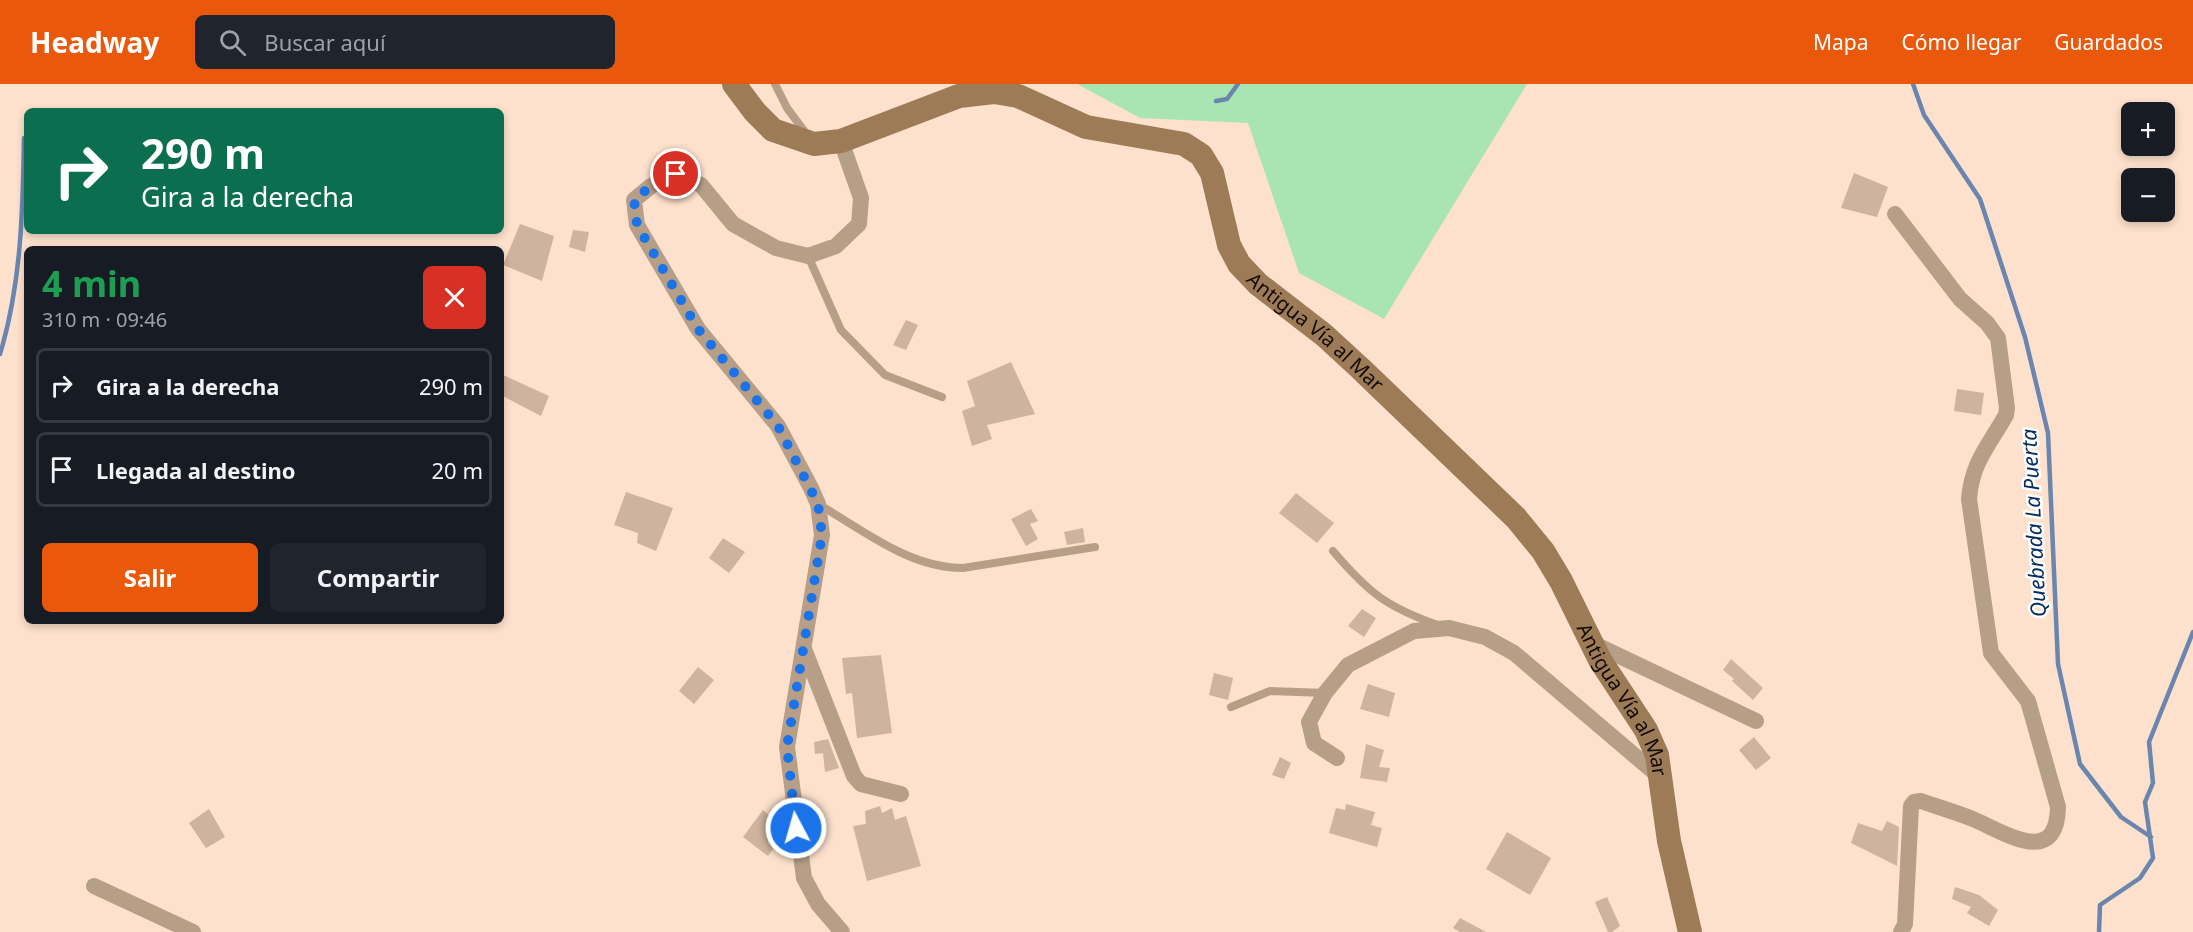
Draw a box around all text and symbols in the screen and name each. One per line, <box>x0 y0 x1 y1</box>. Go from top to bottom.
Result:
search box <box>195 15 615 69</box>
text: Headway <box>30 23 159 61</box>
icon: search <box>216 26 249 59</box>
text: Buscar aquí <box>264 27 386 57</box>
text: Mapa <box>1813 28 1868 56</box>
text: Cómo llegar <box>1901 28 2021 56</box>
text: Guardados <box>2054 28 2163 56</box>
map controls <box>2121 102 2175 222</box>
button: + <box>2121 102 2175 156</box>
text: 290 m <box>141 124 265 181</box>
icon: right <box>42 132 120 210</box>
pin <box>650 148 701 199</box>
icon: arrive <box>659 157 692 190</box>
button: − <box>2121 168 2175 222</box>
text: Gira a la derecha <box>141 178 354 215</box>
text: 4 min <box>42 259 141 308</box>
button: close <box>423 266 486 329</box>
street label: Antigua Vía al Mar <box>1241 266 1390 397</box>
text: 310 m · 09:46 <box>42 306 167 333</box>
icon: right <box>45 369 78 402</box>
text: Gira a la derecha <box>96 371 280 401</box>
text: 290 m <box>419 371 483 401</box>
water label: Quebrada La Puerta <box>2014 428 2052 618</box>
icon: arrive <box>45 453 78 486</box>
text: Llegada al destino <box>96 455 296 485</box>
text: 20 m <box>432 455 483 485</box>
button: Salir <box>42 543 258 612</box>
button: Compartir <box>270 543 486 612</box>
street label: Antigua Vía al Mar <box>1571 618 1674 778</box>
position arrow <box>764 796 828 860</box>

